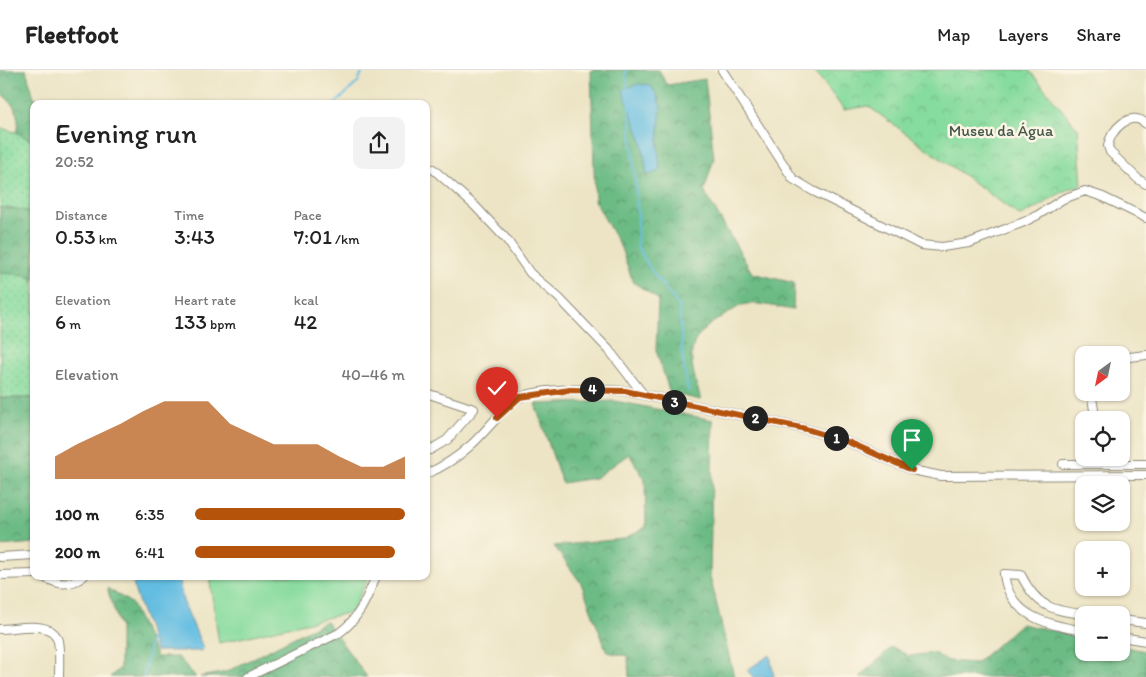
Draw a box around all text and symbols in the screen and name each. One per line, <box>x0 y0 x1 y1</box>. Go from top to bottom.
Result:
text: Fleetfoot <box>25 20 118 49</box>
text: Map <box>937 24 970 46</box>
text: Layers <box>998 24 1048 46</box>
text: Share <box>1076 24 1121 46</box>
text: Evening run <box>55 116 197 150</box>
button: share <box>353 117 405 169</box>
park label: Museu da Água <box>949 121 1054 140</box>
text: 20:52 <box>55 152 94 171</box>
text: Distance <box>55 207 107 224</box>
text: Time <box>174 207 204 224</box>
text: Pace <box>294 207 322 224</box>
text: 0.53 <box>55 224 96 249</box>
text: 3:43 <box>174 224 215 249</box>
text: 7:01 <box>294 224 332 249</box>
text: km <box>96 231 117 248</box>
text: /km <box>332 231 359 248</box>
text: Elevation <box>55 292 111 309</box>
text: Heart rate <box>174 292 236 309</box>
text: kcal <box>294 292 319 309</box>
text: 6 <box>55 309 66 334</box>
text: 133 <box>174 309 207 334</box>
text: 42 <box>294 309 317 334</box>
text: m <box>66 316 81 333</box>
text: bpm <box>207 316 236 333</box>
north arrow <box>1075 346 1130 401</box>
map controls <box>1075 346 1130 661</box>
text: Elevation <box>55 365 119 384</box>
text: 40–46 m <box>341 365 405 384</box>
pin <box>476 367 518 418</box>
icon: check <box>483 374 511 402</box>
pin: 4 <box>580 376 604 402</box>
text: 4 <box>588 381 597 398</box>
pin: 3 <box>662 390 686 414</box>
text: 3 <box>671 394 678 411</box>
pin: 2 <box>742 406 768 430</box>
text: 2 <box>752 410 759 427</box>
button: locate <box>1075 411 1130 466</box>
pin <box>891 419 933 470</box>
pin: 1 <box>824 426 848 450</box>
icon: arrive <box>898 426 926 454</box>
text: 1 <box>833 430 840 447</box>
button: layers <box>1075 476 1130 531</box>
text: 100 m <box>55 505 99 524</box>
text: 6:35 <box>135 505 165 524</box>
button: + <box>1075 541 1130 596</box>
text: 200 m <box>55 543 100 562</box>
text: 6:41 <box>135 543 164 562</box>
button: − <box>1075 606 1130 661</box>

